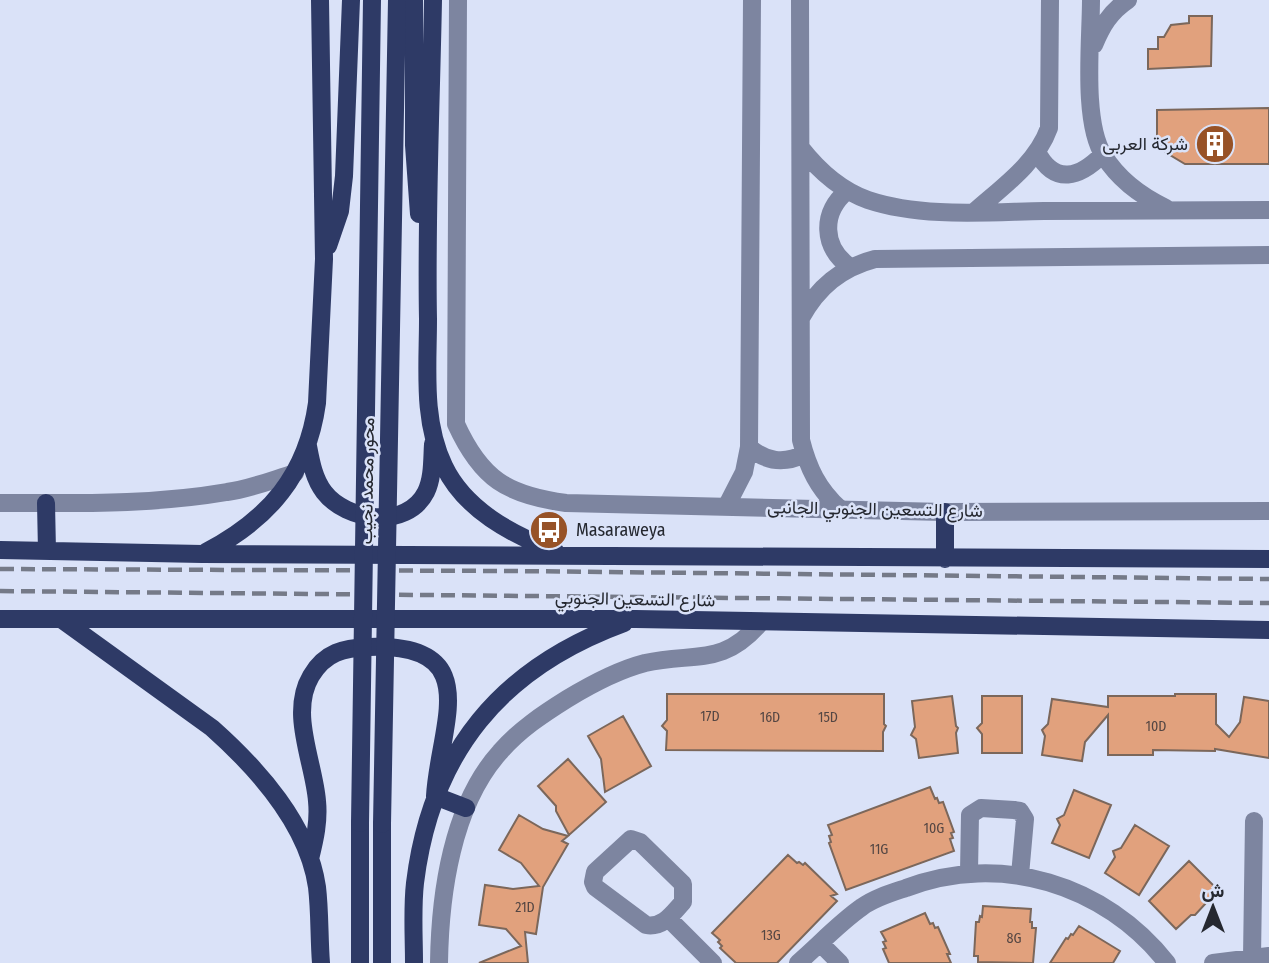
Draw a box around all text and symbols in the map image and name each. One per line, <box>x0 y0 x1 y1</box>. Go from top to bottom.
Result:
building icon: شركة العربى <box>1194 123 1236 165</box>
place label: شركة العربى <box>1102 133 1188 155</box>
street label: محور محمد نجيب <box>355 417 379 545</box>
street label: شارع التسعين الجنوبي الجانبى <box>767 496 983 526</box>
bus stop icon: Masaraweya <box>528 509 570 551</box>
place label: Masaraweya <box>576 519 666 541</box>
street label: شارع التسعين الجنوبي <box>555 587 715 615</box>
house number: 17D <box>700 708 720 725</box>
house number: 16D <box>760 709 780 726</box>
house number: 15D <box>818 709 838 726</box>
house number: 10D <box>1146 718 1166 735</box>
house number: 10G <box>924 820 944 837</box>
house number: 11G <box>870 841 888 858</box>
north arrow <box>1178 872 1248 942</box>
text: ش <box>1202 879 1225 902</box>
house number: 21D <box>515 899 535 916</box>
house number: 13G <box>761 927 781 944</box>
house number: 8G <box>1006 930 1022 947</box>

